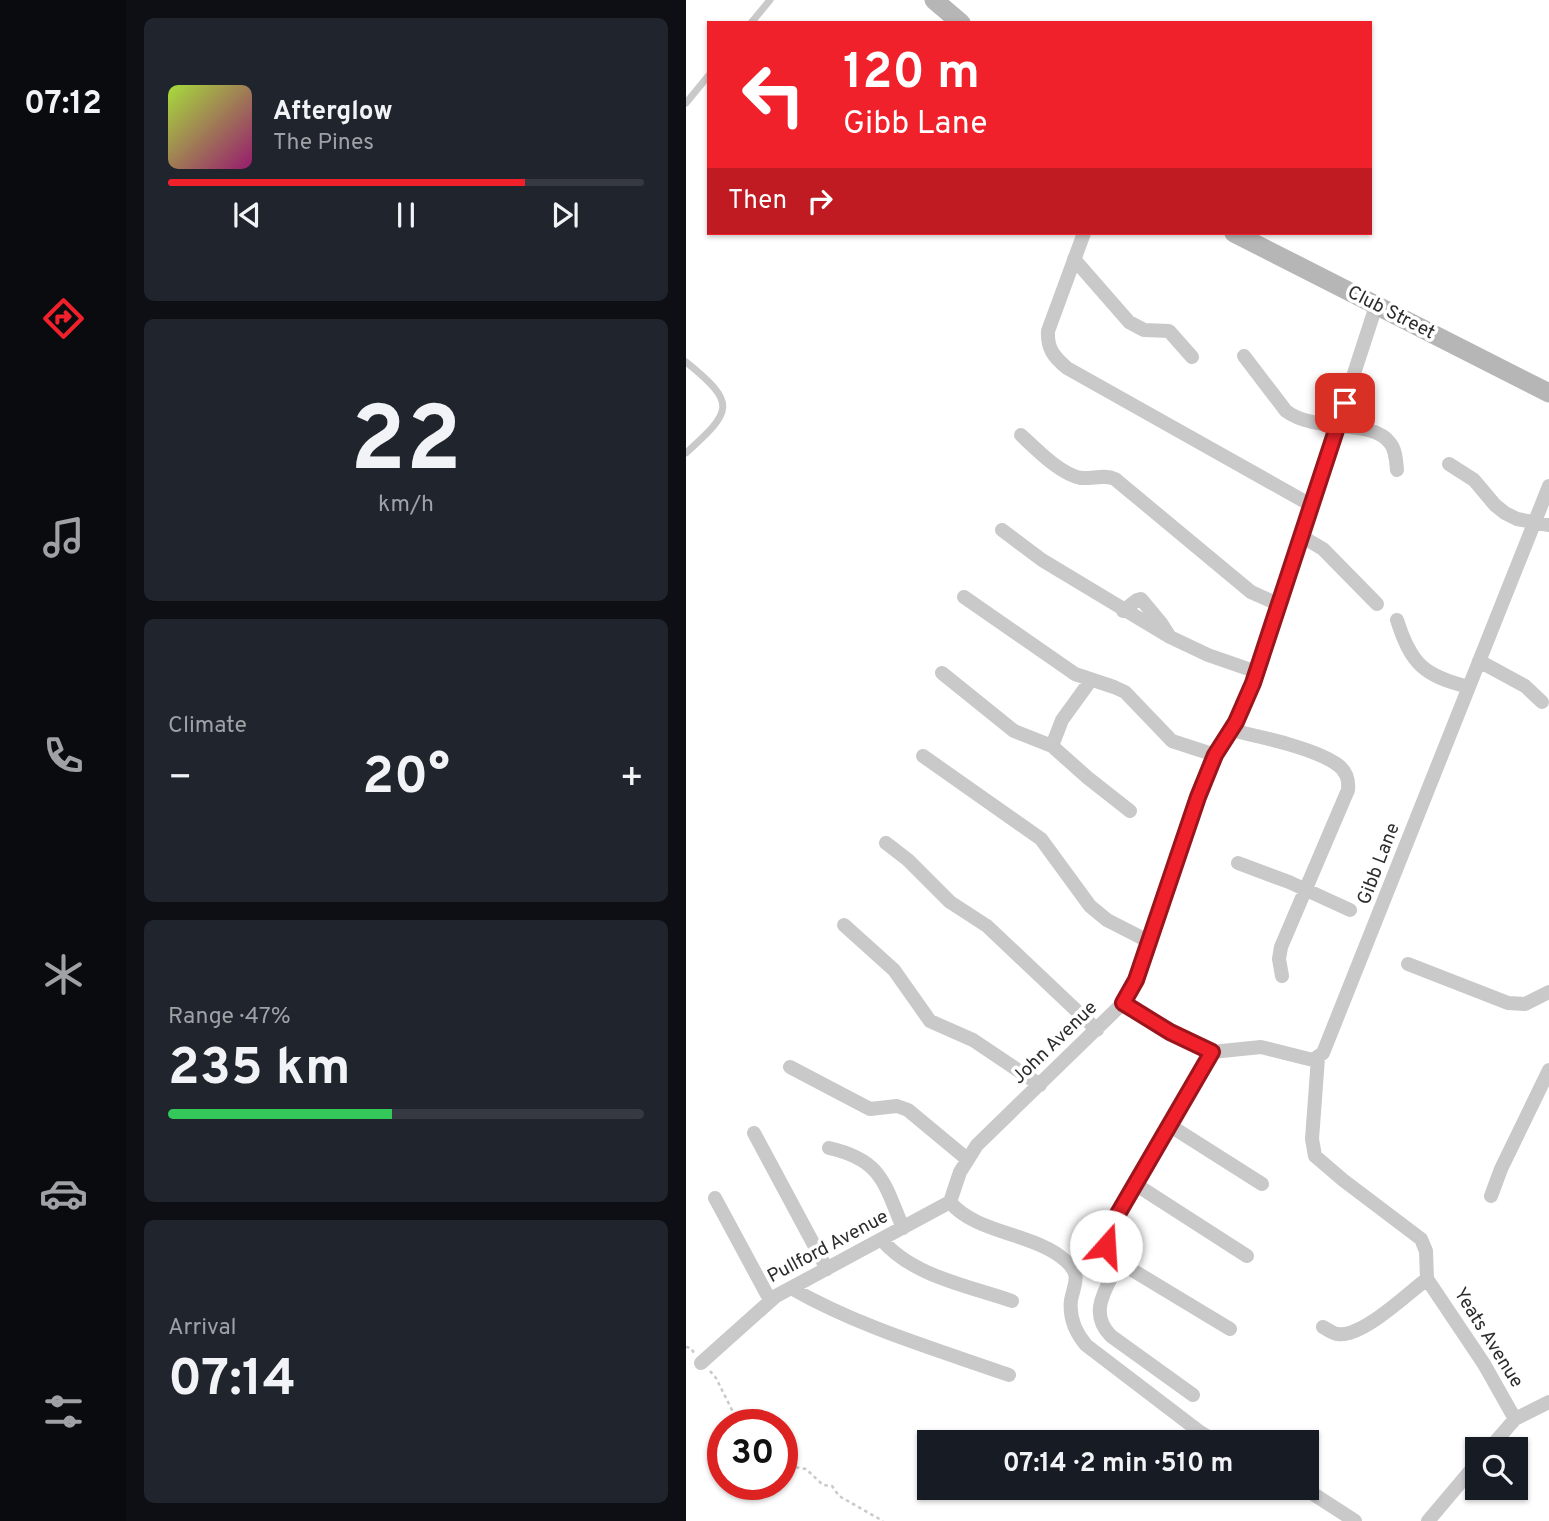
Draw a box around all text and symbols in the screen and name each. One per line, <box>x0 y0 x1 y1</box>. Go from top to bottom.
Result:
text: 120 m <box>843 44 980 106</box>
icon: left <box>728 49 819 140</box>
text: 07:12 <box>24 85 102 125</box>
text: Afterglow <box>273 96 393 129</box>
text: Gibb Lane <box>843 105 987 145</box>
text: The Pines <box>273 129 374 158</box>
icon: right <box>801 182 839 220</box>
text: Then <box>728 185 787 218</box>
icon: previous <box>228 196 266 234</box>
icon: pause <box>387 196 425 234</box>
icon: next <box>546 196 584 234</box>
street label: Club Street <box>1343 281 1439 345</box>
icon: directions <box>39 294 88 343</box>
pin <box>1315 373 1375 433</box>
icon: arrive <box>1326 384 1364 422</box>
text: 22 <box>350 388 462 503</box>
text: km/h <box>378 491 434 520</box>
icon: music <box>39 513 88 562</box>
text: Climate <box>168 712 247 741</box>
icon: phone <box>39 731 88 780</box>
text: 20° <box>362 746 450 812</box>
text: − <box>168 755 193 804</box>
text: + <box>619 755 644 804</box>
street label: Gibb Lane <box>1352 820 1406 908</box>
icon: climate <box>39 950 88 999</box>
street label: John Avenue <box>1007 996 1103 1090</box>
text: Range · 47% <box>168 1003 291 1032</box>
text: 235 km <box>168 1037 350 1103</box>
icon: car <box>39 1169 88 1218</box>
street label: Pullford Avenue <box>763 1205 893 1289</box>
position arrow <box>1069 1209 1143 1283</box>
street label: Yeats Avenue <box>1448 1284 1528 1392</box>
text: Arrival <box>168 1314 237 1343</box>
text: 07:14 <box>168 1348 296 1414</box>
icon: filters <box>39 1387 88 1436</box>
speed limit sign: 30 <box>707 1409 798 1500</box>
map controls <box>1465 1437 1528 1500</box>
button: search <box>1465 1437 1528 1500</box>
text: 07:14 · 2 min · 510 m <box>1003 1448 1233 1481</box>

